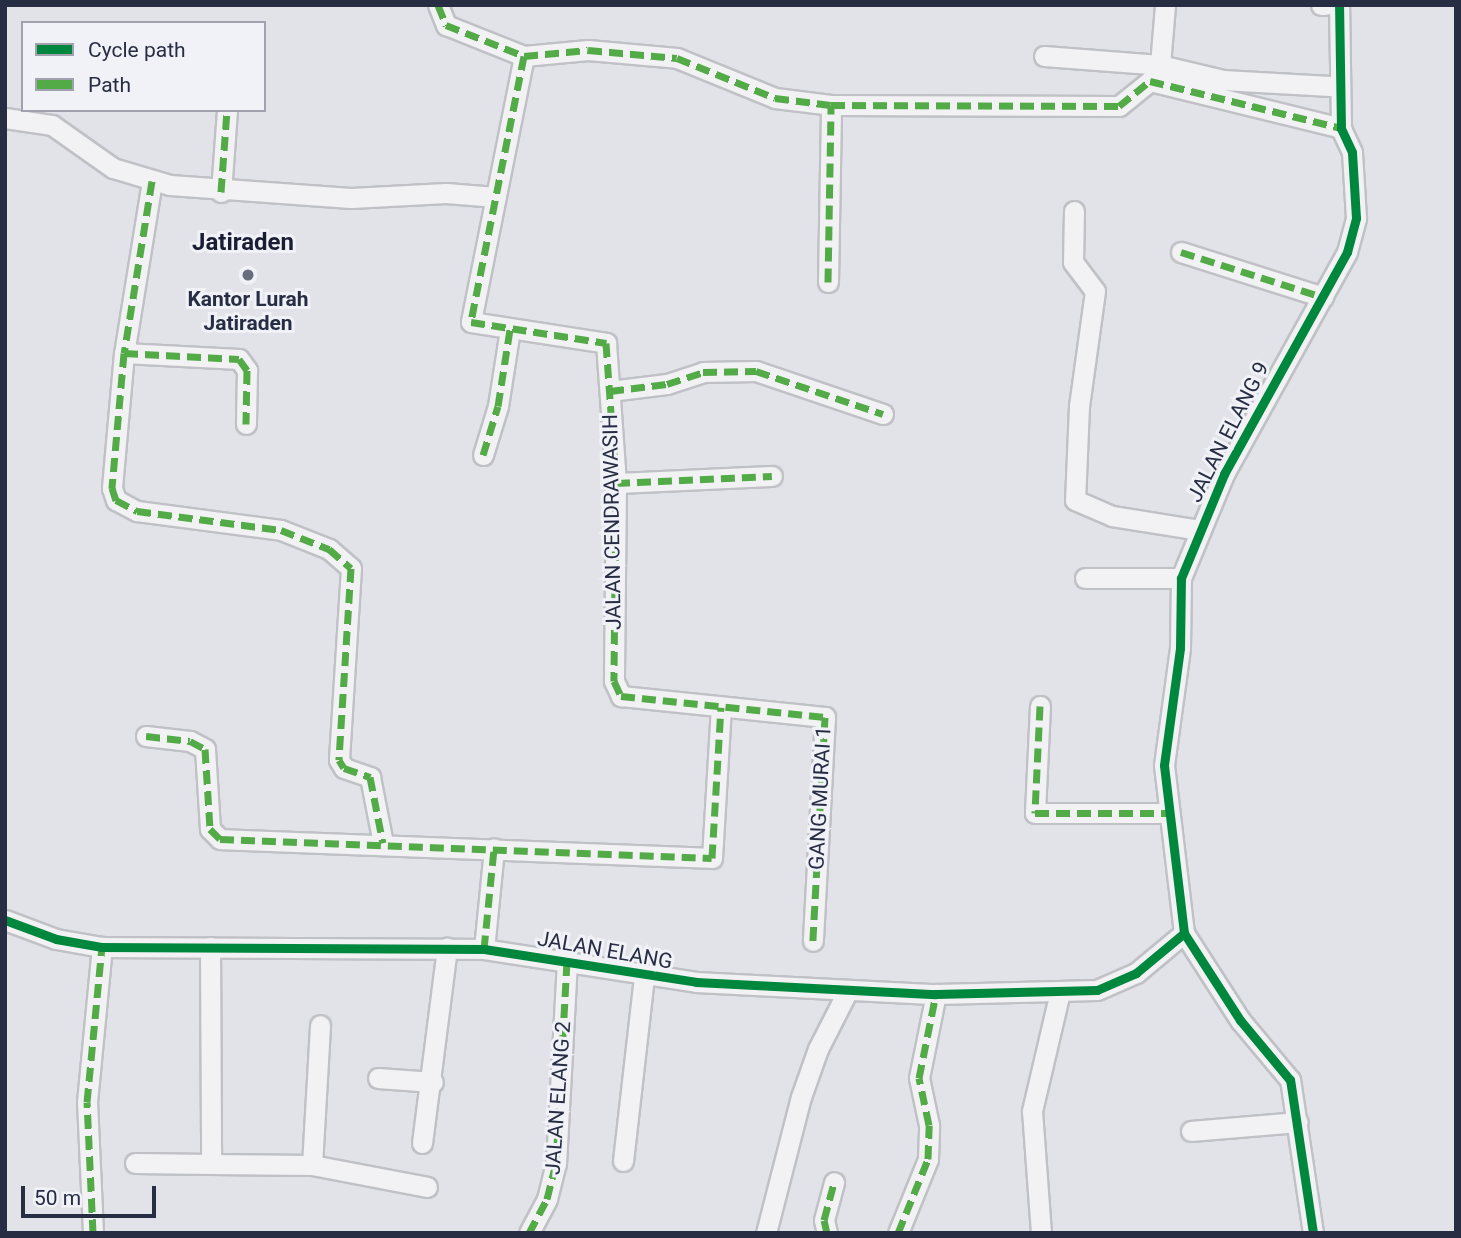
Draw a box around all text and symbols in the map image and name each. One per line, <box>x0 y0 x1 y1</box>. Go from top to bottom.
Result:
legend <box>21 21 266 112</box>
text: Cycle path <box>88 38 186 62</box>
text: Path <box>88 73 131 97</box>
district label: Jatiraden <box>192 229 294 257</box>
marker: Kantor Lurah Jatiraden <box>240 267 256 283</box>
place label: Kantor Lurah Jatiraden <box>187 286 309 336</box>
street label: JALAN ELANG 9 <box>1182 358 1274 506</box>
street label: JALAN CENDRAWASIH <box>598 414 626 630</box>
street label: GANG MURAI 1 <box>804 726 836 870</box>
street label: JALAN ELANG <box>535 926 675 974</box>
street label: JALAN ELANG 2 <box>540 1020 576 1176</box>
scale bar <box>24 1172 159 1216</box>
text: 50 m <box>34 1186 81 1210</box>

